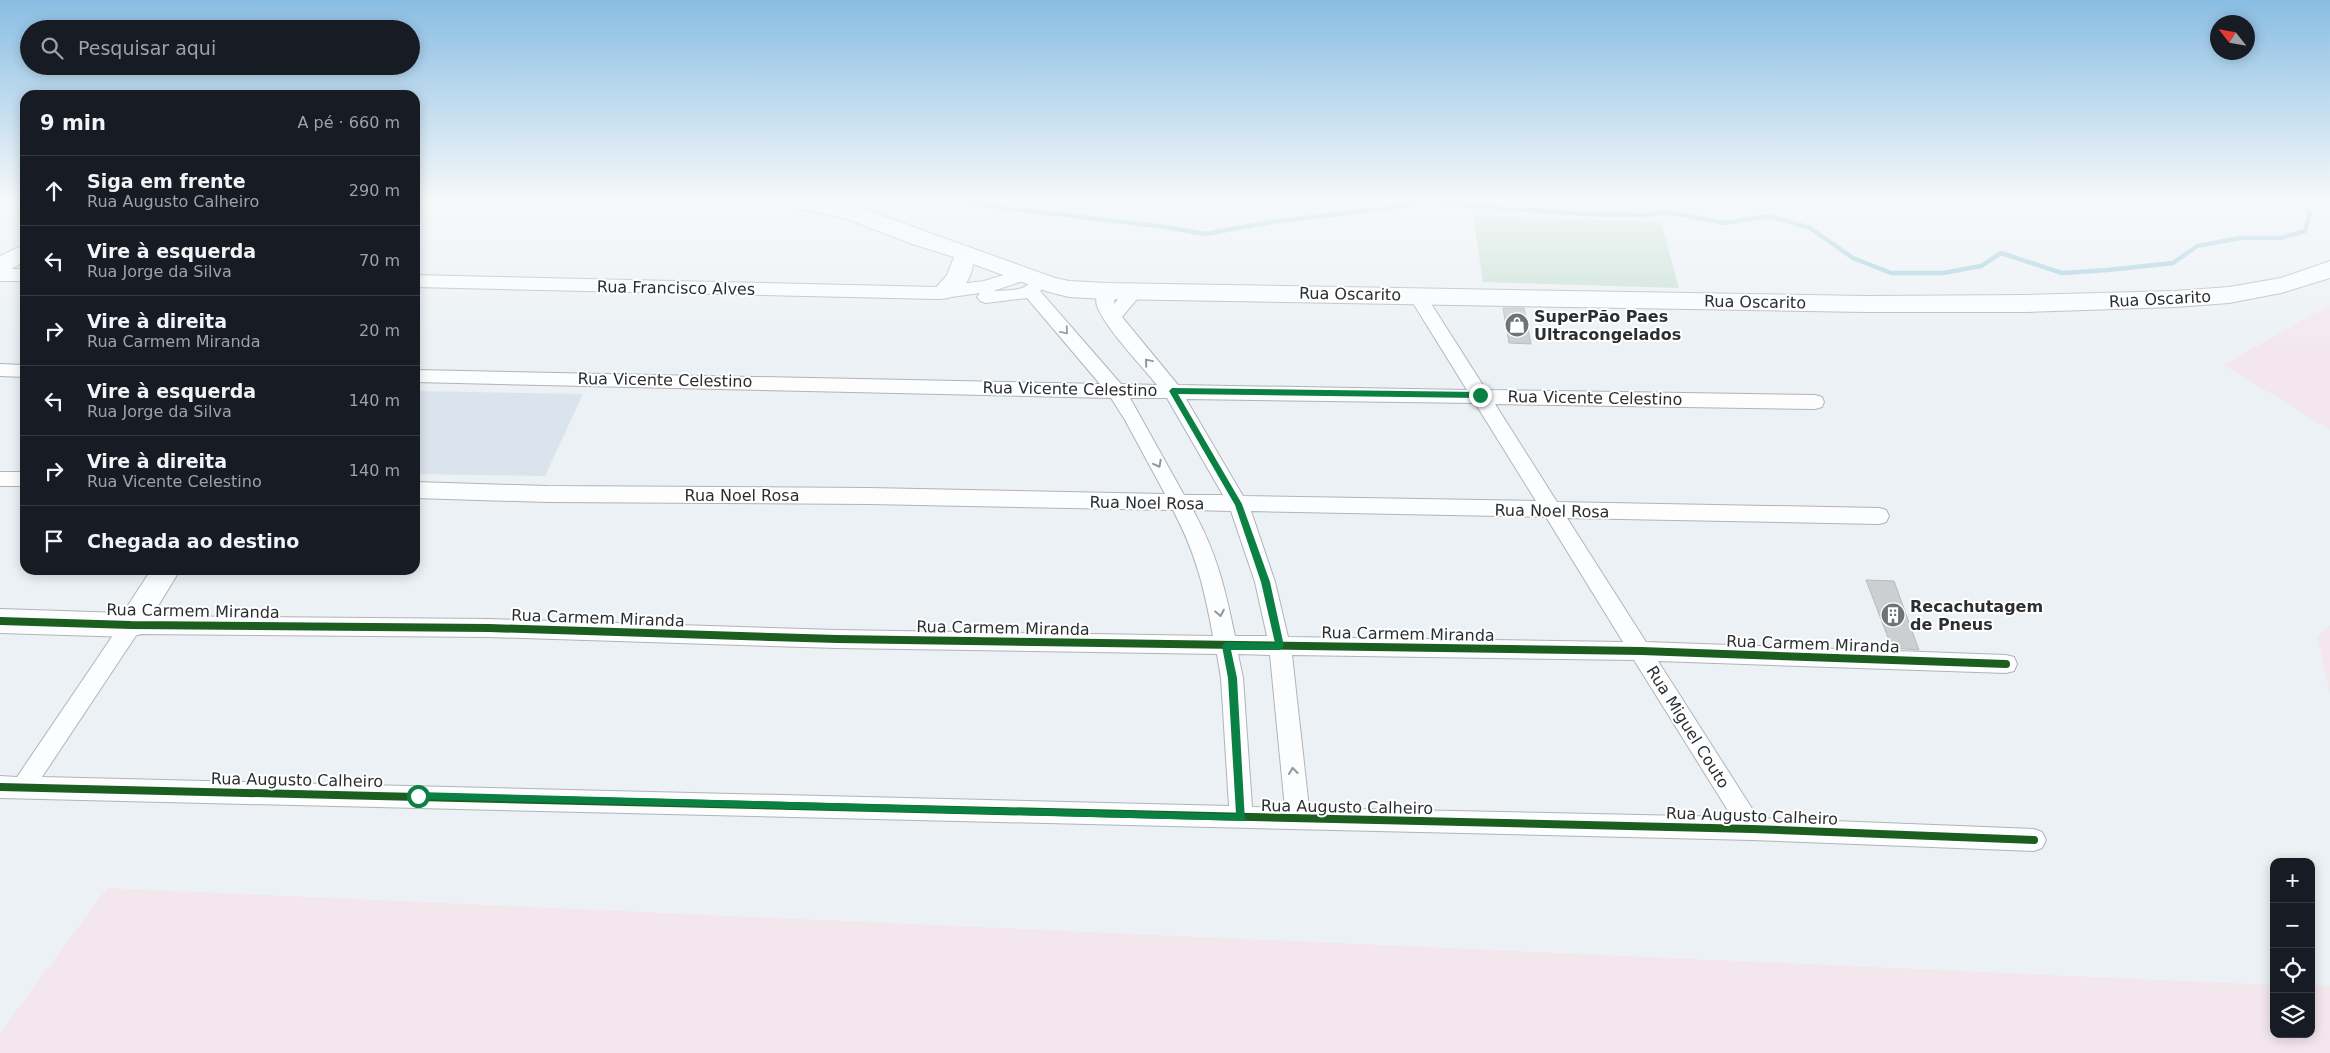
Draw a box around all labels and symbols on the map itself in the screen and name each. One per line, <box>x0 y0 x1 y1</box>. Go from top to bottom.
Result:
north arrow <box>2210 15 2255 60</box>
street label: Rua Francisco Alves <box>597 277 755 299</box>
street label: Rua Oscarito <box>1299 284 1401 304</box>
street label: Rua Oscarito <box>2109 287 2211 311</box>
street label: Rua Oscarito <box>1704 292 1806 312</box>
place label: SuperPão Paes Ultracongelados <box>1534 307 1681 344</box>
shop icon: SuperPão Paes Ultracongelados <box>1504 312 1530 338</box>
one-way arrow <box>1059 326 1068 335</box>
one-way arrow <box>1146 359 1154 368</box>
street label: Rua Vicente Celestino <box>577 369 753 391</box>
street label: Rua Vicente Celestino <box>982 378 1158 400</box>
route end <box>1469 384 1492 407</box>
street label: Rua Vicente Celestino <box>1507 387 1683 409</box>
one-way arrow <box>1151 458 1161 467</box>
street label: Rua Noel Rosa <box>685 486 799 505</box>
street label: Rua Noel Rosa <box>1089 492 1205 514</box>
street label: Rua Noel Rosa <box>1494 500 1610 522</box>
place label: Recachutagem de Pneus <box>1910 597 2043 634</box>
street label: Rua Carmem Miranda <box>106 600 280 622</box>
building icon: Recachutagem de Pneus <box>1880 602 1906 628</box>
street label: Rua Carmem Miranda <box>511 605 685 631</box>
one-way arrow <box>1214 608 1224 617</box>
street label: Rua Carmem Miranda <box>916 617 1090 639</box>
street label: Rua Carmem Miranda <box>1321 623 1495 645</box>
street label: Rua Carmem Miranda <box>1726 631 1900 657</box>
street label: Rua Miguel Couto <box>1643 662 1733 792</box>
one-way arrow <box>1288 767 1299 775</box>
street label: Rua Augusto Calheiro <box>211 769 383 791</box>
route start <box>407 785 430 808</box>
street label: Rua Augusto Calheiro <box>1261 796 1433 818</box>
street label: Rua Augusto Calheiro <box>1666 804 1838 828</box>

